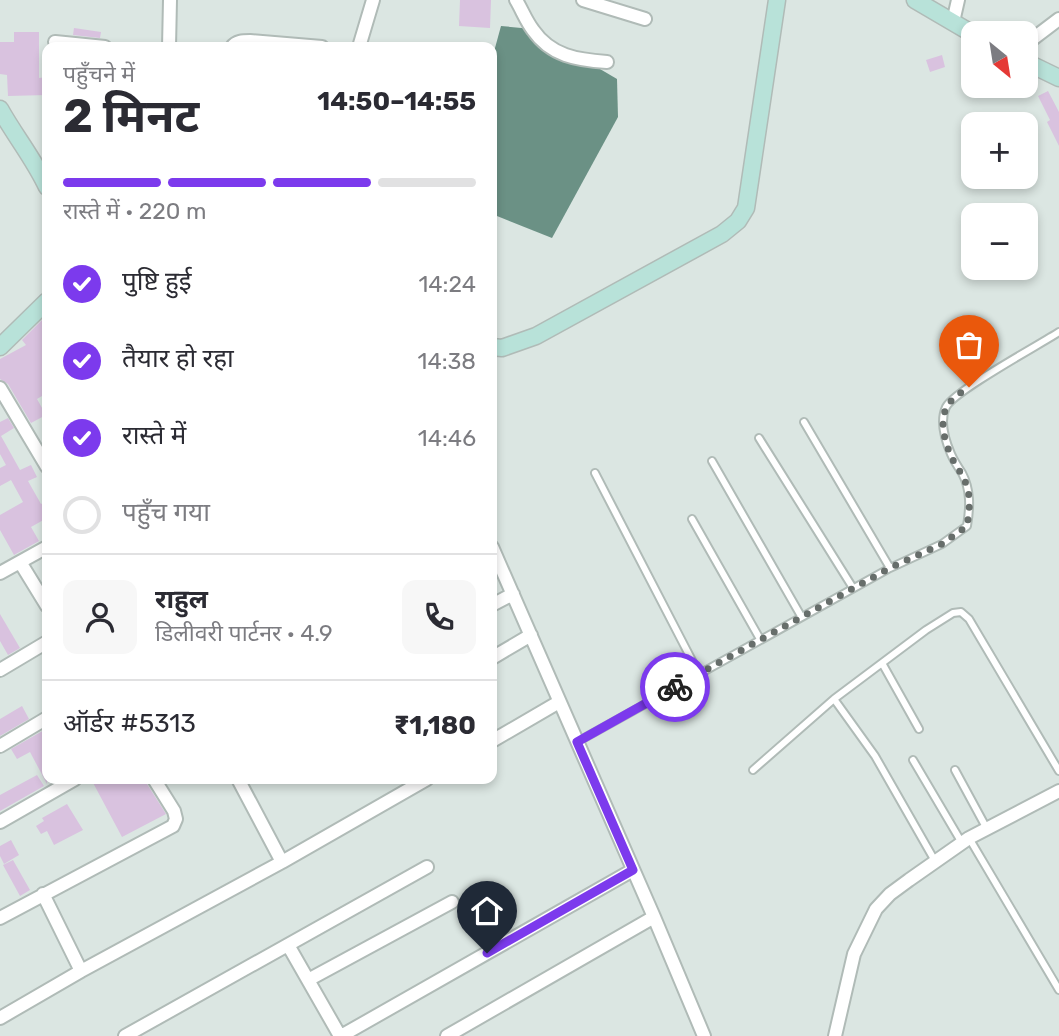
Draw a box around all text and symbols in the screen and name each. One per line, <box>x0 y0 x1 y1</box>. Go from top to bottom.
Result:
north arrow <box>961 21 1038 98</box>
map controls <box>961 21 1038 280</box>
text: पहुँचने में <box>63 60 135 88</box>
text: 14:50–14:55 <box>317 86 476 117</box>
text: 2 मिनट <box>63 89 199 144</box>
button: + <box>961 112 1038 189</box>
text: रास्ते में · 220 m <box>63 197 206 225</box>
button: − <box>961 203 1038 280</box>
icon: check <box>63 265 101 303</box>
text: पुष्टि हुई <box>122 266 192 297</box>
text: 14:24 <box>418 270 476 298</box>
pin <box>939 315 999 387</box>
icon: bag <box>950 326 988 364</box>
icon: check <box>63 342 101 380</box>
text: तैयार हो रहा <box>122 343 234 374</box>
text: 14:38 <box>418 347 476 375</box>
icon: check <box>63 419 101 457</box>
text: रास्ते में <box>122 420 186 451</box>
text: 14:46 <box>418 424 476 452</box>
text: पहुँच गया <box>122 497 210 528</box>
button: person <box>63 580 137 654</box>
button: phone <box>402 580 476 654</box>
text: राहुल <box>155 584 208 615</box>
text: डिलीवरी पार्टनर · 4.9 <box>155 619 333 647</box>
courier <box>640 652 710 722</box>
icon: bike <box>656 668 694 706</box>
text: ऑर्डर #5313 <box>63 708 196 739</box>
text: ₹1,180 <box>394 710 476 741</box>
pin <box>457 881 517 953</box>
icon: home <box>468 892 506 930</box>

